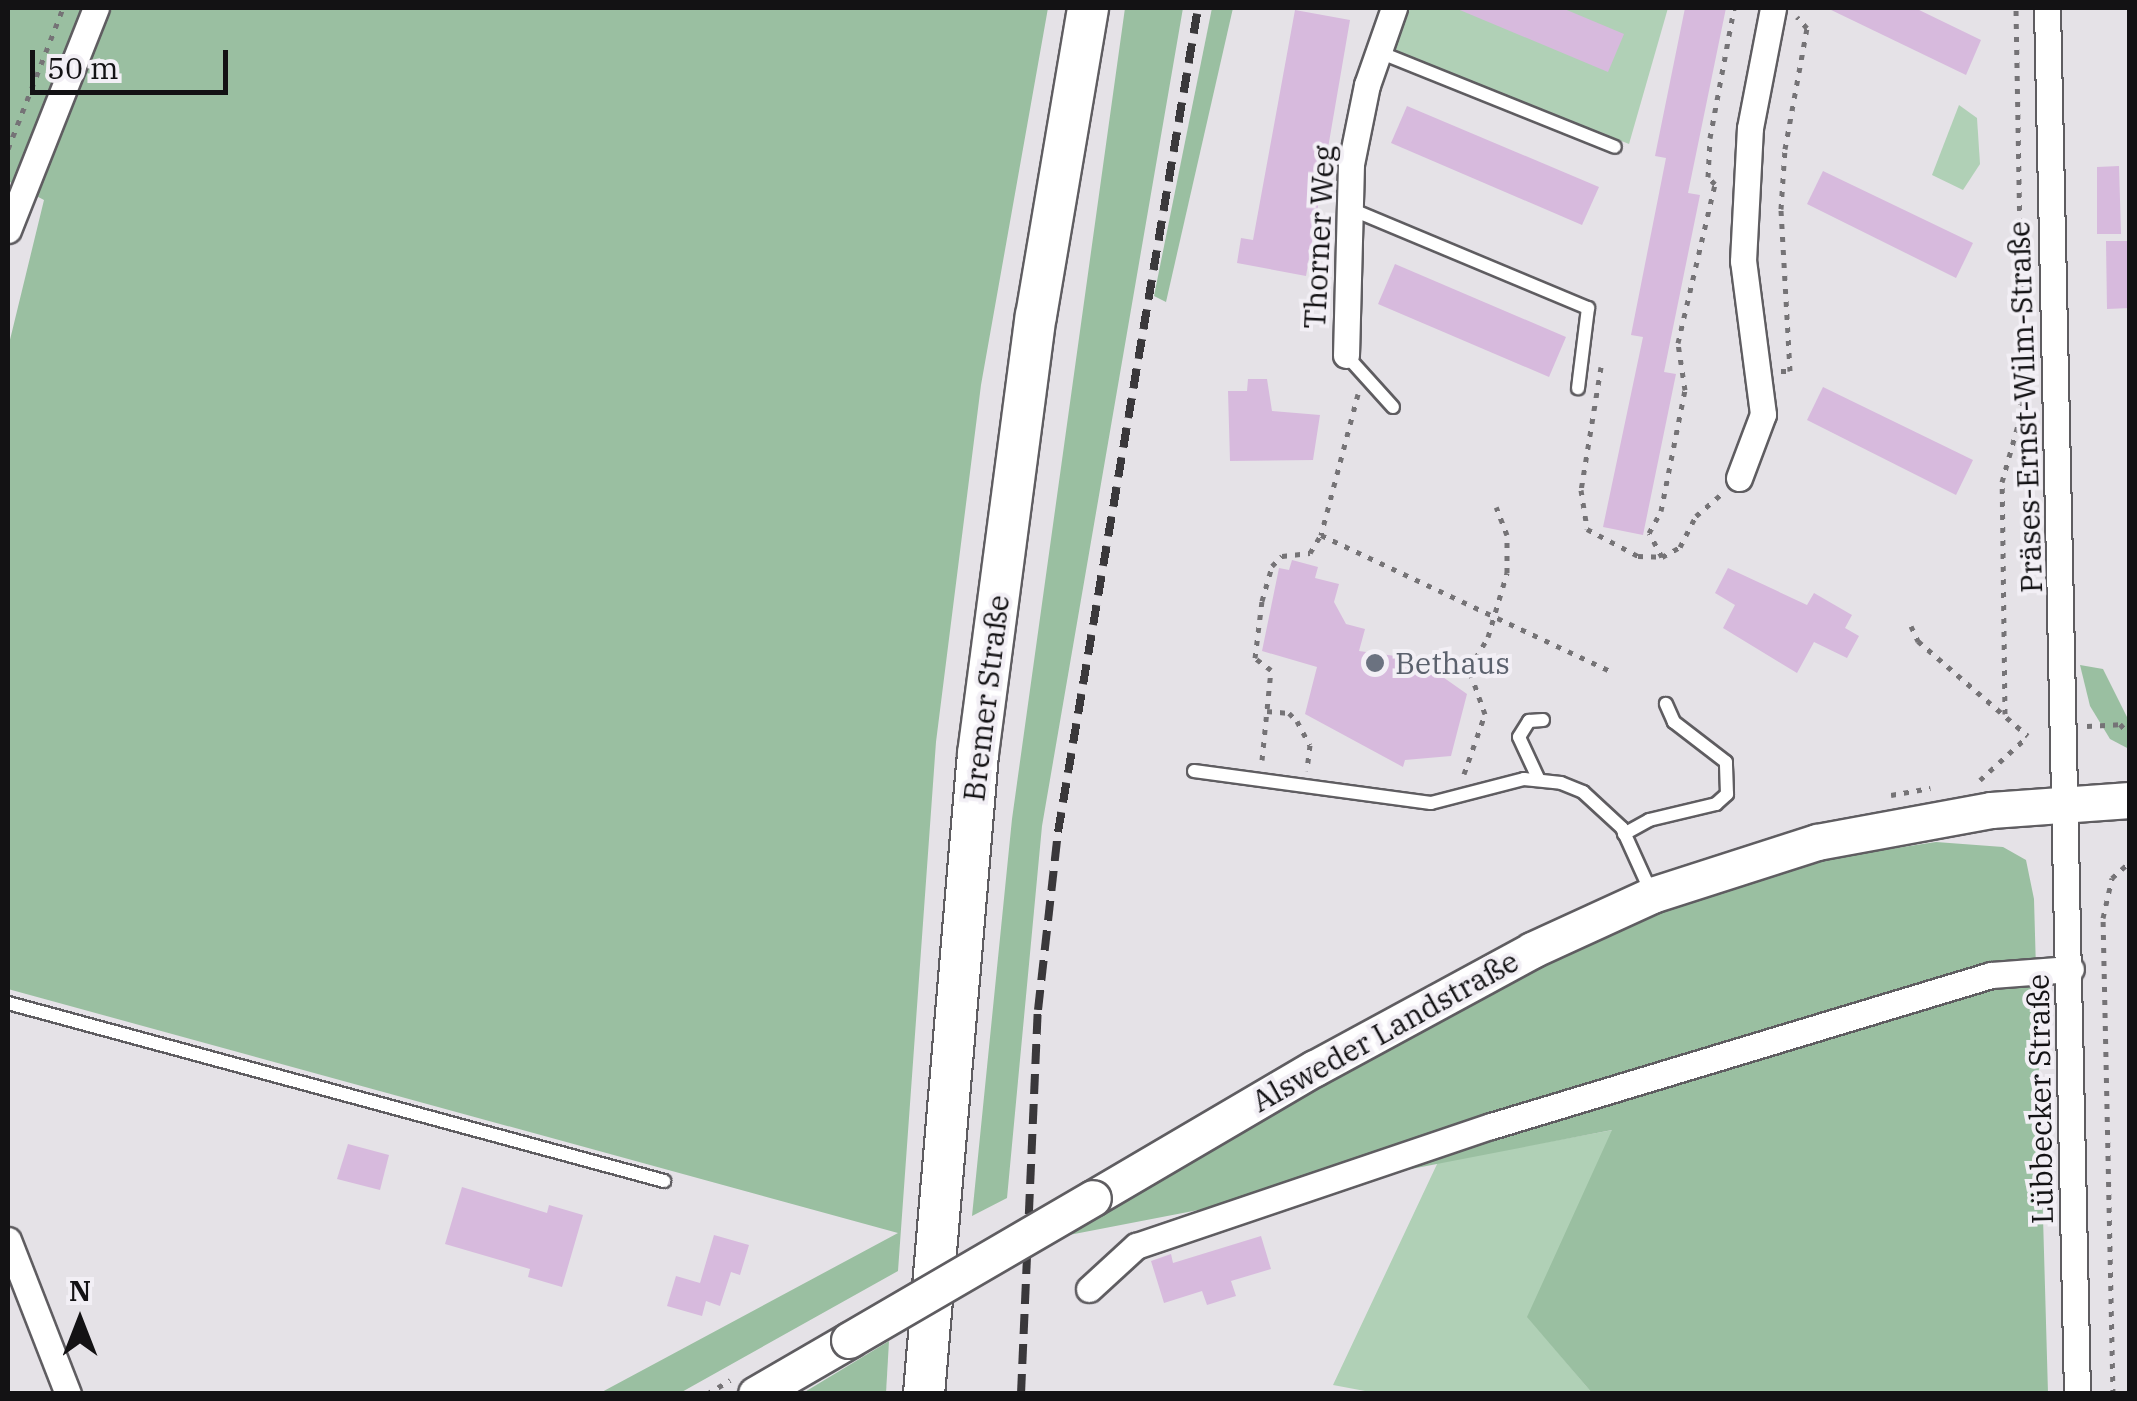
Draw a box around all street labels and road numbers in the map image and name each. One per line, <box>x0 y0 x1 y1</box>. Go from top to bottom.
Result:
street label: Thorner Weg <box>1296 144 1342 330</box>
street label: Präses-Ernst-Wilm-Straße <box>2001 220 2049 594</box>
street label: Bremer Straße <box>955 593 1017 803</box>
street label: Alsweder Landstraße <box>1245 943 1525 1119</box>
street label: Lübbecker Straße <box>2020 973 2060 1225</box>

